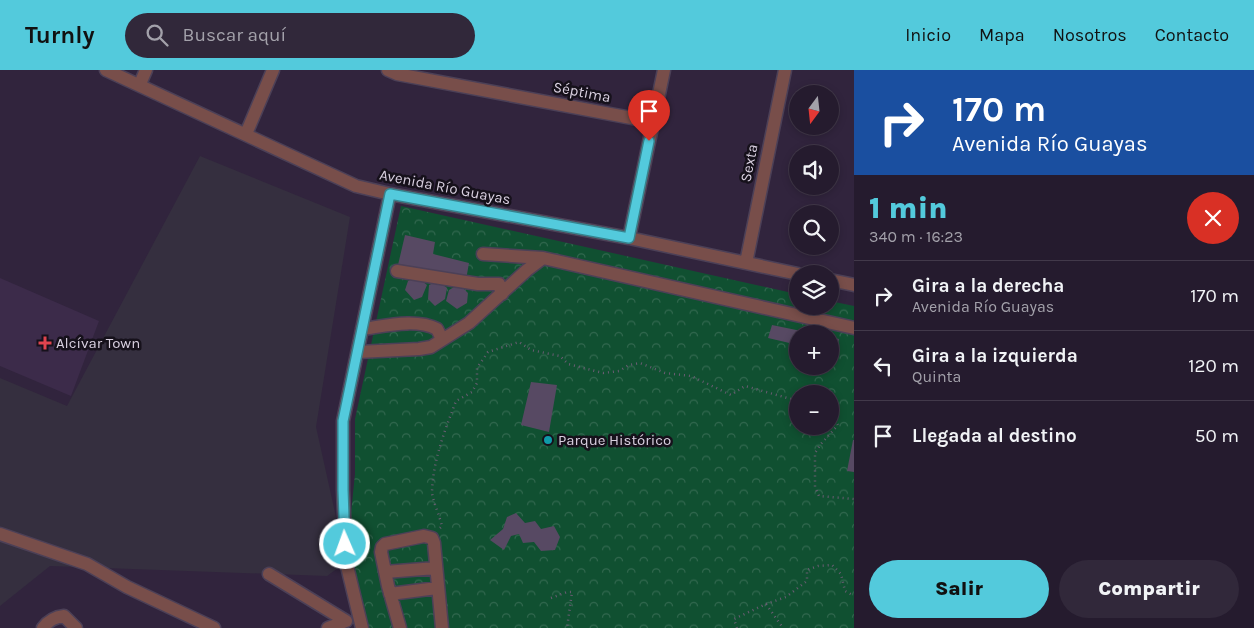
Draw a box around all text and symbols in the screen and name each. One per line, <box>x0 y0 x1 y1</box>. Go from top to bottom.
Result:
search box <box>125 13 475 58</box>
text: Turnly <box>25 21 95 49</box>
icon: search <box>143 21 171 49</box>
text: Buscar aquí <box>183 24 286 46</box>
text: Inicio <box>905 24 951 46</box>
text: Mapa <box>979 24 1025 46</box>
text: Nosotros <box>1053 24 1127 46</box>
text: Contacto <box>1155 24 1229 46</box>
street label: Séptima <box>552 78 612 106</box>
north arrow <box>789 85 839 135</box>
map controls <box>789 85 839 435</box>
text: 170 m <box>952 89 1046 130</box>
pin <box>628 90 670 141</box>
icon: right <box>869 90 934 155</box>
icon: arrive <box>635 97 663 125</box>
text: Avenida Río Guayas <box>952 131 1148 157</box>
street label: Sexta <box>737 142 761 184</box>
button: sound <box>789 145 839 195</box>
street label: Avenida Río Guayas <box>378 165 512 209</box>
text: 1 min <box>869 190 948 226</box>
button: close <box>1187 192 1239 244</box>
button: search <box>789 205 839 255</box>
text: 340 m · 16:23 <box>869 227 963 246</box>
button: layers <box>789 265 839 315</box>
text: Gira a la derecha <box>912 275 1064 297</box>
icon: right <box>869 282 897 310</box>
text: 170 m <box>1190 285 1239 307</box>
text: Avenida Río Guayas <box>912 297 1054 316</box>
button: + <box>789 325 839 375</box>
place label: Alcívar Town <box>56 334 140 352</box>
marker: Alcívar Town <box>38 336 52 350</box>
text: Gira a la izquierda <box>912 345 1078 367</box>
icon: left <box>869 352 897 380</box>
text: 120 m <box>1188 355 1239 377</box>
text: Quinta <box>912 367 961 386</box>
button: − <box>789 385 839 435</box>
icon: arrive <box>869 422 897 450</box>
text: Llegada al destino <box>912 425 1077 447</box>
text: 50 m <box>1195 425 1239 447</box>
place label: Parque Histórico <box>558 431 671 449</box>
marker: Parque Histórico <box>542 434 554 446</box>
position arrow <box>318 517 370 569</box>
button: Salir <box>869 560 1049 618</box>
button: Compartir <box>1059 560 1239 618</box>

